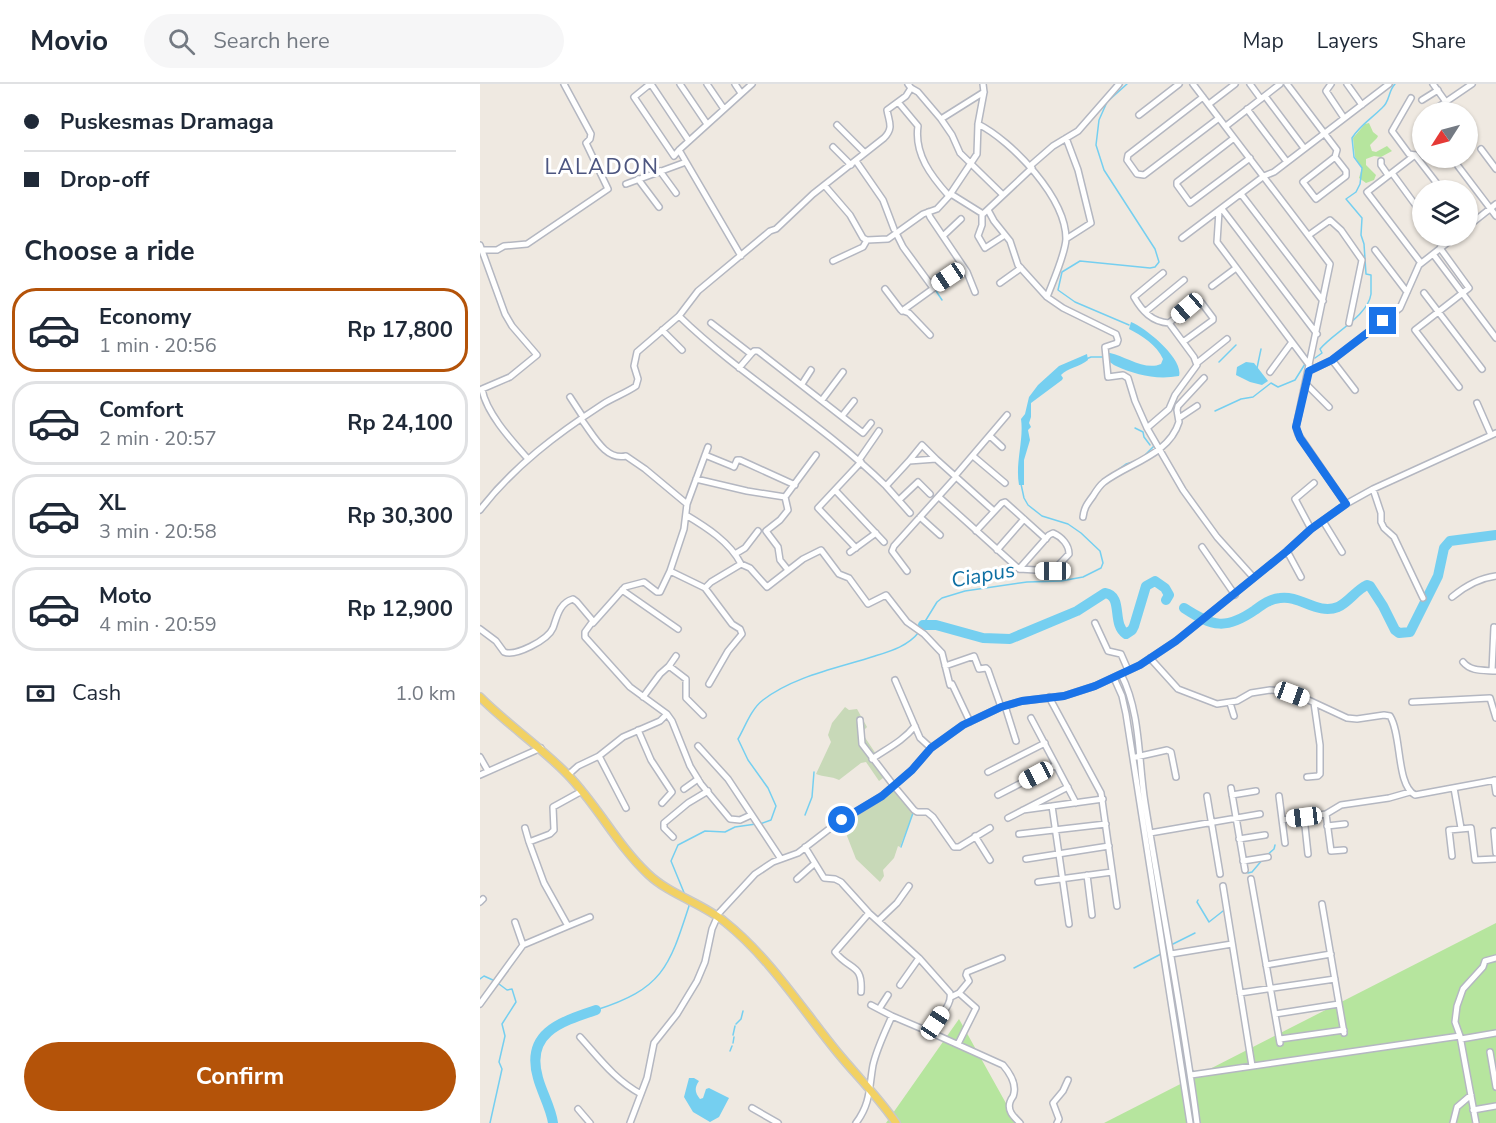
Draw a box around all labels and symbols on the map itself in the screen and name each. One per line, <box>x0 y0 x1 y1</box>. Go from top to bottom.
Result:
north arrow <box>1412 102 1478 168</box>
district label: LALADON <box>544 152 660 182</box>
car <box>928 259 968 295</box>
car <box>1168 289 1206 327</box>
route end <box>1369 307 1396 334</box>
water label: Ciapus <box>949 556 1017 594</box>
car <box>1035 562 1071 580</box>
car <box>1272 679 1312 709</box>
car <box>1016 759 1056 791</box>
route start <box>828 806 855 833</box>
car <box>1285 806 1323 828</box>
car <box>917 1003 953 1043</box>

